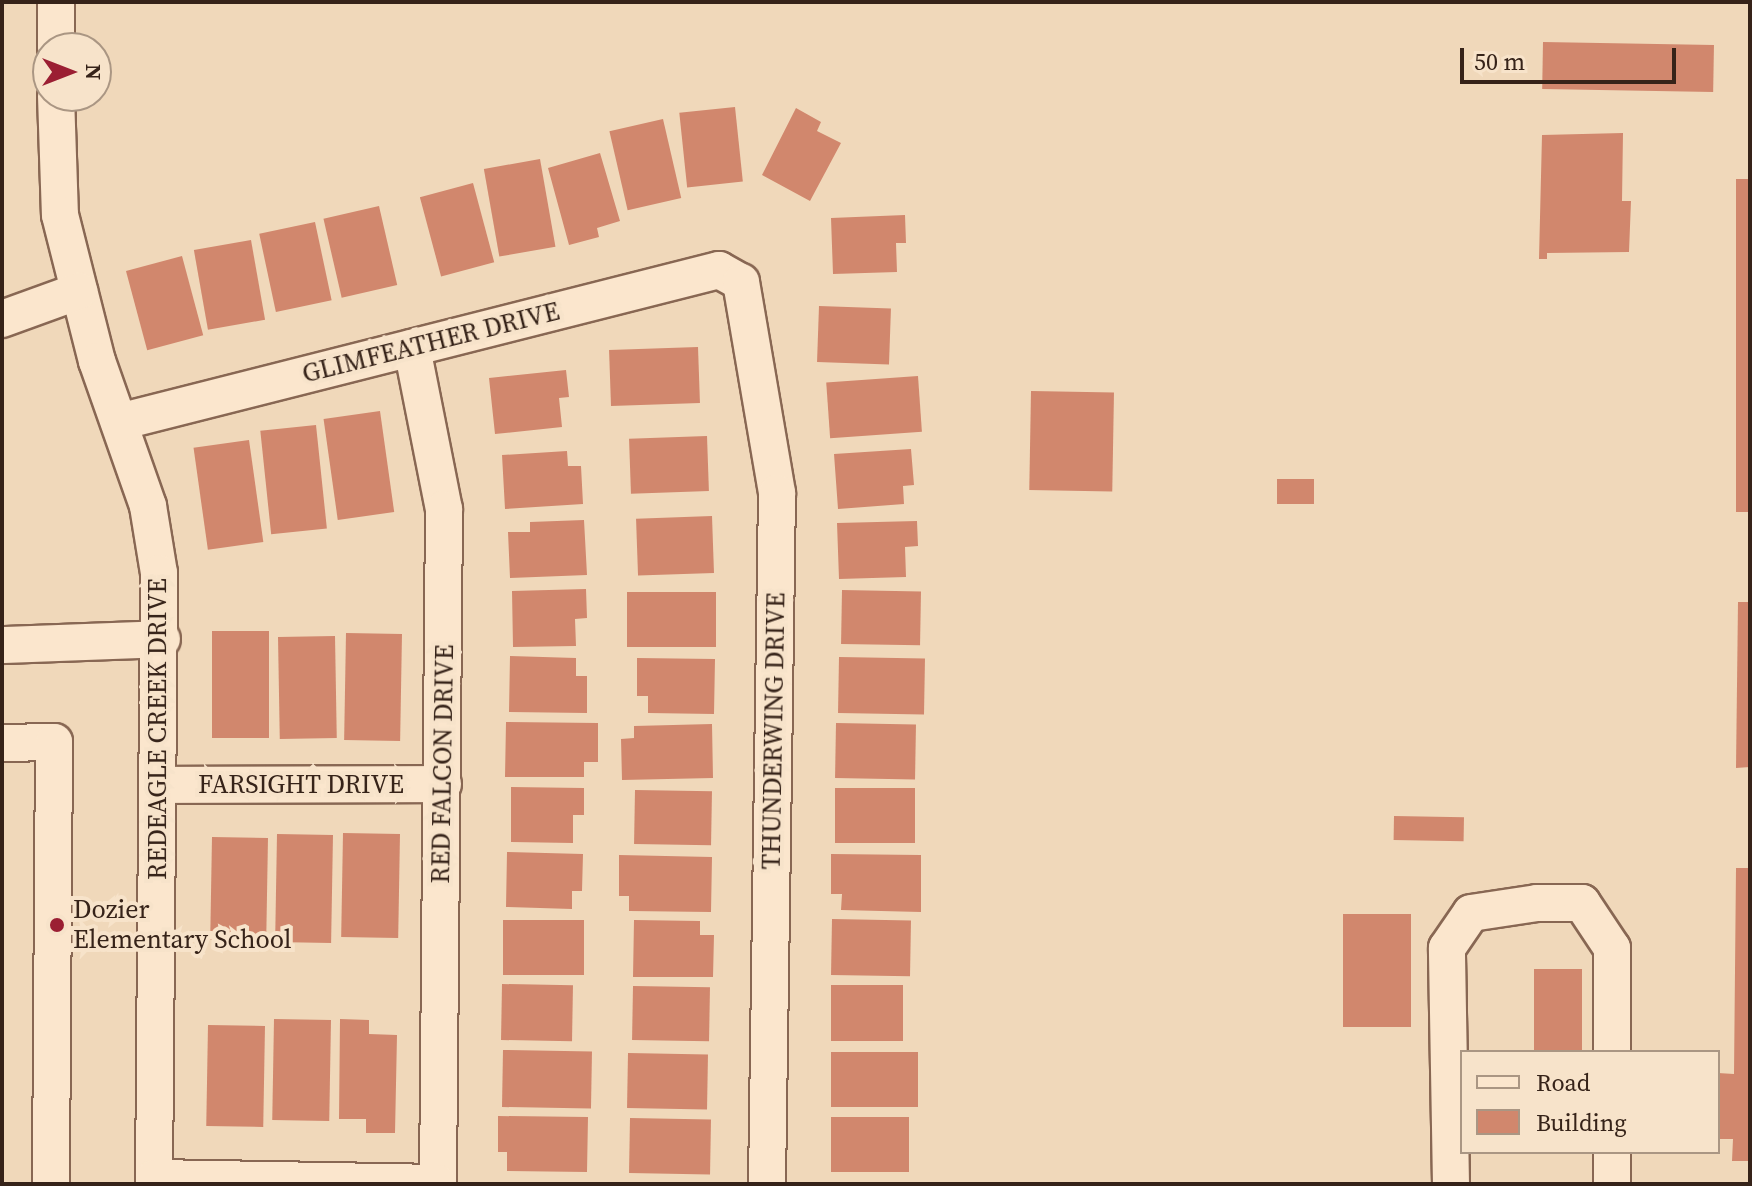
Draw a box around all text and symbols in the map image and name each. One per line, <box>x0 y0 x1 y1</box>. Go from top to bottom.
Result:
north arrow <box>32 32 112 112</box>
scale bar <box>1464 32 1680 82</box>
text: 50 m <box>1474 45 1525 78</box>
text: N <box>79 64 109 80</box>
street label: GLIMFEATHER DRIVE <box>299 296 563 390</box>
street label: REDEAGLE CREEK DRIVE <box>142 578 174 880</box>
street label: THUNDERWING DRIVE <box>756 592 792 870</box>
street label: RED FALCON DRIVE <box>425 644 461 884</box>
street label: FARSIGHT DRIVE <box>198 769 404 801</box>
place label: Dozier Elementary School <box>73 894 292 956</box>
marker: Dozier Elementary School <box>48 916 66 934</box>
legend <box>1460 1050 1720 1154</box>
text: Road <box>1536 1066 1590 1099</box>
text: Building <box>1536 1106 1627 1139</box>

